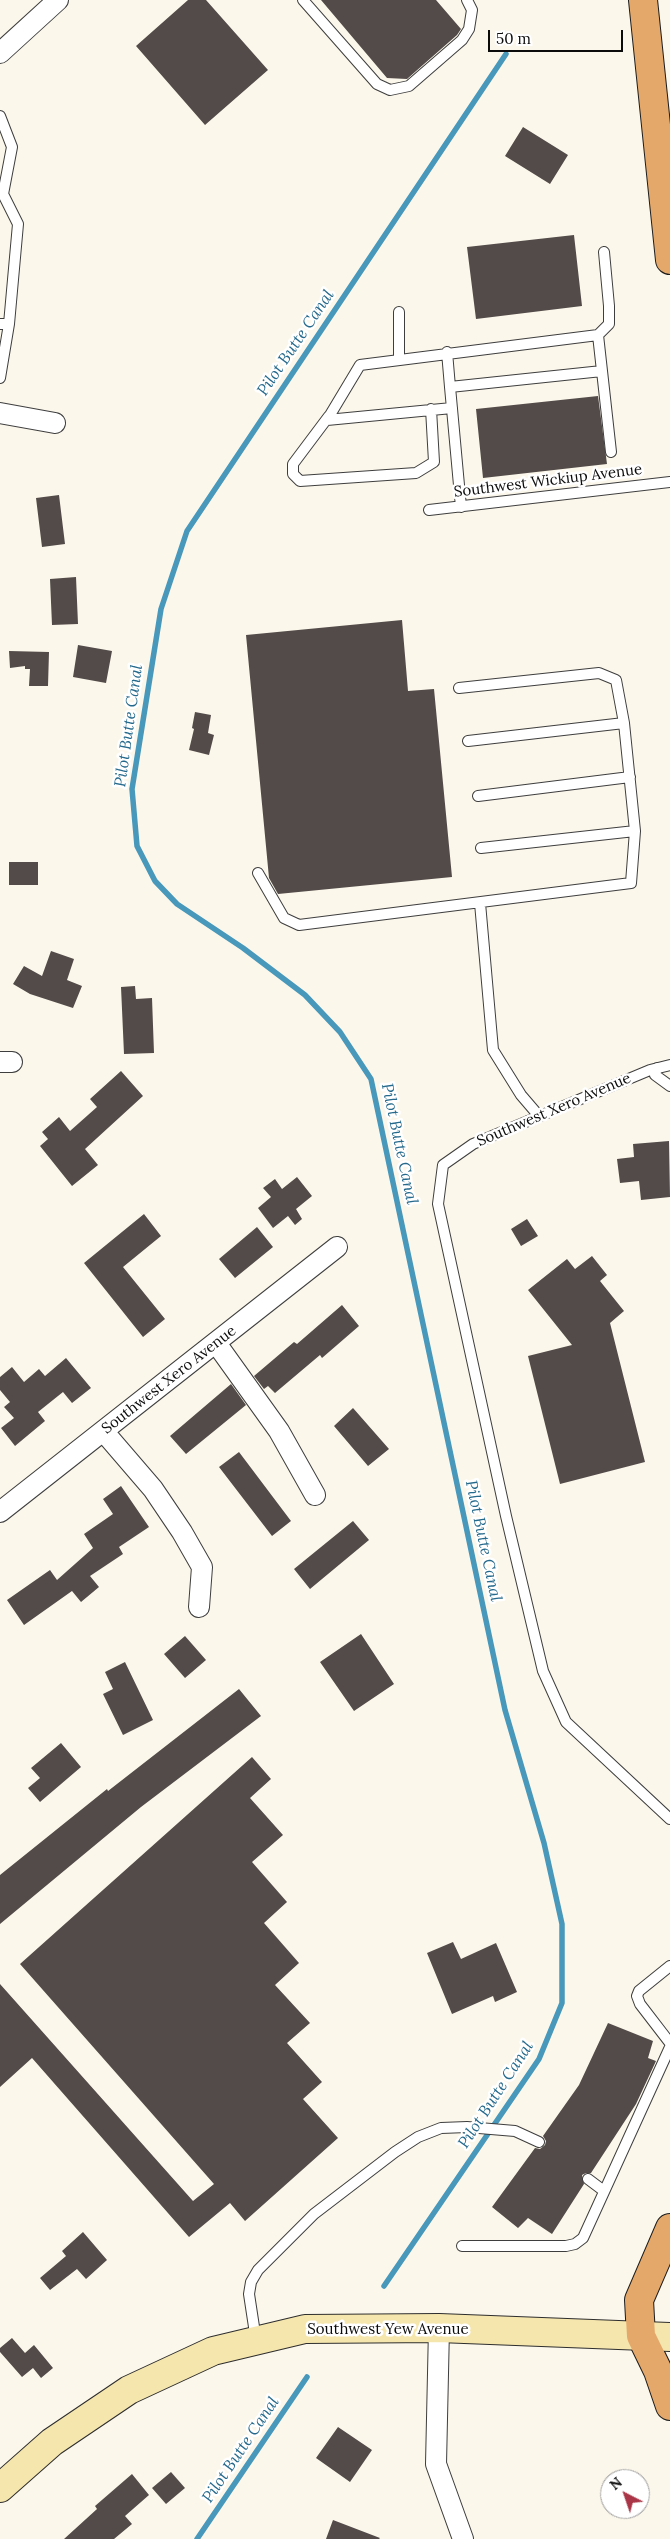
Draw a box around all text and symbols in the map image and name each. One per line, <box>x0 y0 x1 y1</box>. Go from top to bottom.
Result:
scale bar <box>490 20 625 52</box>
text: 50 m <box>496 29 531 48</box>
water label: Pilot Butte Canal <box>254 286 338 400</box>
street label: Southwest Wickiup Avenue <box>453 461 643 501</box>
water label: Pilot Butte Canal <box>111 664 147 788</box>
street label: Southwest Xero Avenue <box>474 1069 634 1151</box>
water label: Pilot Butte Canal <box>377 1082 421 1206</box>
street label: Southwest Xero Avenue <box>98 1322 240 1438</box>
water label: Pilot Butte Canal <box>461 1479 505 1603</box>
water label: Pilot Butte Canal <box>454 2038 538 2152</box>
street label: Southwest Yew Avenue <box>307 2321 469 2339</box>
water label: Pilot Butte Canal <box>199 2393 283 2507</box>
north arrow <box>600 2469 650 2519</box>
text: N <box>606 2473 626 2494</box>

